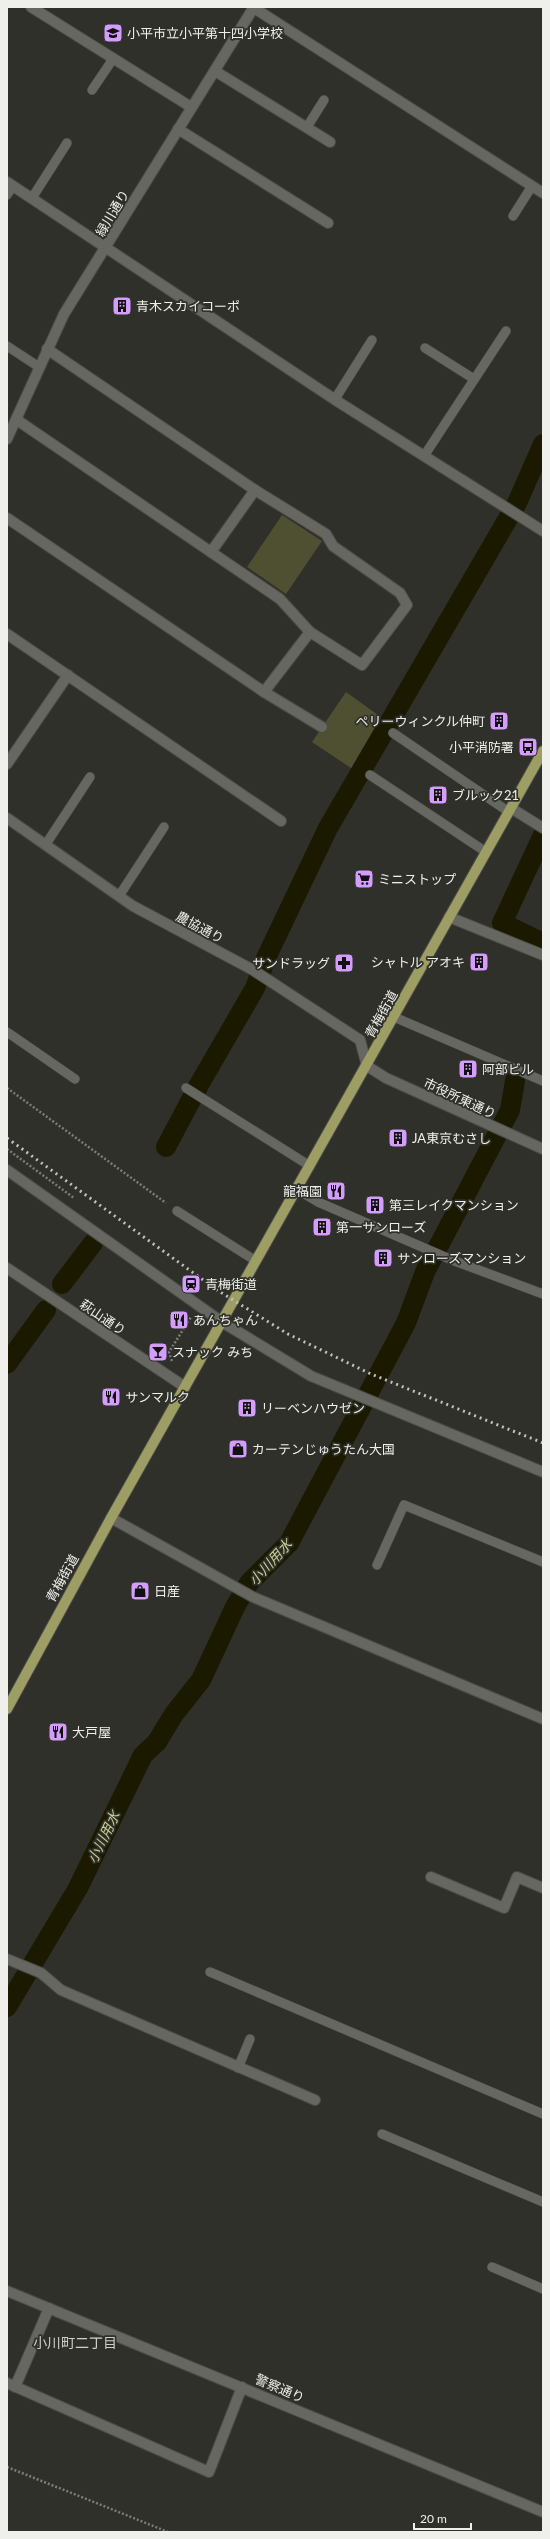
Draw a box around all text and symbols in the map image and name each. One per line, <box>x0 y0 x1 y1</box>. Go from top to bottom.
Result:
school or university icon: 小平市立小平第十四小学校 <box>102 22 124 44</box>
place label: 小平市立小平第十四小学校 <box>127 25 283 41</box>
street label: 緑川通り <box>92 187 132 239</box>
building icon: 青木スカイコーポ <box>111 295 133 317</box>
place label: 青木スカイコーポ <box>136 298 240 314</box>
building icon: ペリーウィンクル仲町 <box>488 710 510 732</box>
place label: ペリーウィンクル仲町 <box>355 713 485 729</box>
bus stop icon: 小平消防署 <box>517 736 539 758</box>
place label: 小平消防署 <box>449 739 514 755</box>
building icon: ブルック21 <box>427 784 449 806</box>
place label: ブルック21 <box>452 787 519 803</box>
supermarket icon: ミニストップ <box>353 868 375 890</box>
place label: ミニストップ <box>378 871 456 887</box>
street label: 農協通り <box>173 908 227 946</box>
building icon: シャトル アオキ <box>468 951 490 973</box>
pharmacy icon: サンドラッグ <box>333 952 355 974</box>
place label: シャトル アオキ <box>371 954 465 970</box>
place label: サンドラッグ <box>252 955 330 971</box>
street label: 青梅街道 <box>361 987 401 1041</box>
building icon: 阿部ビル <box>457 1058 479 1080</box>
place label: 阿部ビル <box>482 1061 534 1077</box>
street label: 市役所東通り <box>421 1074 499 1122</box>
building icon: JA東京むさし <box>387 1127 409 1149</box>
place label: JA東京むさし <box>412 1130 491 1146</box>
restaurant icon: 龍福園 <box>325 1180 347 1202</box>
place label: 龍福園 <box>283 1183 322 1199</box>
building icon: 第三レイクマンション <box>364 1194 386 1216</box>
place label: 第三レイクマンション <box>389 1197 519 1213</box>
building icon: 第一サンローズ <box>311 1216 333 1238</box>
place label: 第一サンローズ <box>336 1219 426 1235</box>
building icon: サンローズマンション <box>372 1247 394 1269</box>
place label: サンローズマンション <box>397 1250 526 1266</box>
station icon: 青梅街道 <box>180 1273 202 1295</box>
place label: 青梅街道 <box>205 1276 257 1292</box>
street label: 萩山通り <box>77 1296 129 1338</box>
restaurant icon: あんちゃん <box>168 1309 190 1331</box>
place label: あんちゃん <box>193 1312 258 1328</box>
bar icon: スナック みち <box>147 1341 169 1363</box>
place label: スナック みち <box>172 1344 253 1360</box>
restaurant icon: サンマルク <box>100 1386 122 1408</box>
place label: サンマルク <box>125 1389 190 1405</box>
building icon: リーベンハウゼン <box>236 1397 258 1419</box>
place label: リーベンハウゼン <box>261 1400 365 1416</box>
shop icon: カーテンじゅうたん大国 <box>227 1438 249 1460</box>
place label: カーテンじゅうたん大国 <box>252 1441 395 1457</box>
water label: 小川用水 <box>245 1534 296 1588</box>
street label: 青梅街道 <box>42 1551 82 1605</box>
shop icon: 日産 <box>129 1580 151 1602</box>
place label: 日産 <box>154 1583 180 1599</box>
restaurant icon: 大戸屋 <box>47 1721 69 1743</box>
place label: 大戸屋 <box>72 1724 111 1740</box>
water label: 小川用水 <box>83 1806 124 1866</box>
district label: 小川町二丁目 <box>33 2334 117 2351</box>
street label: 警察通り <box>253 2370 307 2406</box>
scale bar <box>414 2505 471 2531</box>
text: 20 m <box>420 2511 447 2526</box>

